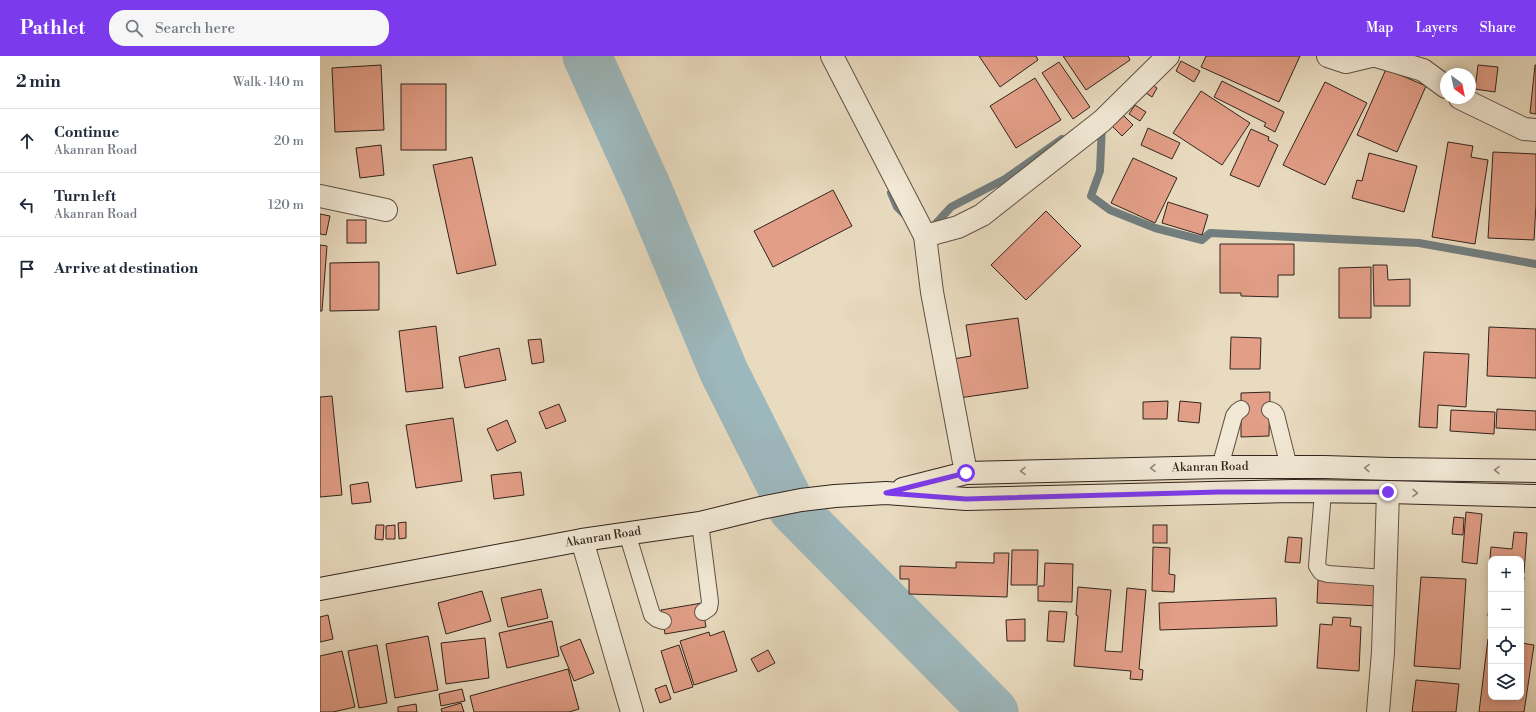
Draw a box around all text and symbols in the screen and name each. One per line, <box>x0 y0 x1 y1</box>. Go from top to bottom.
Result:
search box <box>109 10 389 46</box>
text: Pathlet <box>20 16 85 40</box>
icon: search <box>123 17 145 39</box>
text: Search here <box>155 19 235 38</box>
text: Map <box>1366 19 1393 37</box>
text: Layers <box>1415 19 1458 37</box>
text: Share <box>1480 19 1516 37</box>
north arrow <box>1440 68 1476 104</box>
text: 2 min <box>16 71 61 93</box>
text: Walk · 140 m <box>233 74 304 90</box>
text: Continue <box>54 123 119 142</box>
icon: ahead <box>16 130 38 152</box>
text: 20 m <box>274 133 304 149</box>
text: Akanran Road <box>54 142 137 158</box>
text: Turn left <box>54 187 116 206</box>
icon: left <box>16 194 38 216</box>
text: 120 m <box>268 197 304 213</box>
text: Akanran Road <box>54 206 137 222</box>
icon: arrive <box>16 258 38 280</box>
text: Arrive at destination <box>54 259 198 278</box>
street label: Akanran Road <box>1170 459 1249 475</box>
route start <box>957 464 975 482</box>
one-way arrow <box>1150 464 1156 473</box>
one-way arrow <box>1364 464 1370 473</box>
one-way arrow <box>1494 466 1500 474</box>
one-way arrow <box>1020 467 1026 475</box>
route end <box>1379 483 1397 501</box>
one-way arrow <box>1412 488 1418 497</box>
street label: Akanran Road <box>563 524 642 551</box>
map controls <box>1488 556 1524 700</box>
button: + <box>1488 556 1524 592</box>
button: − <box>1488 592 1524 628</box>
button: locate <box>1488 628 1524 664</box>
button: layers <box>1488 664 1524 700</box>

